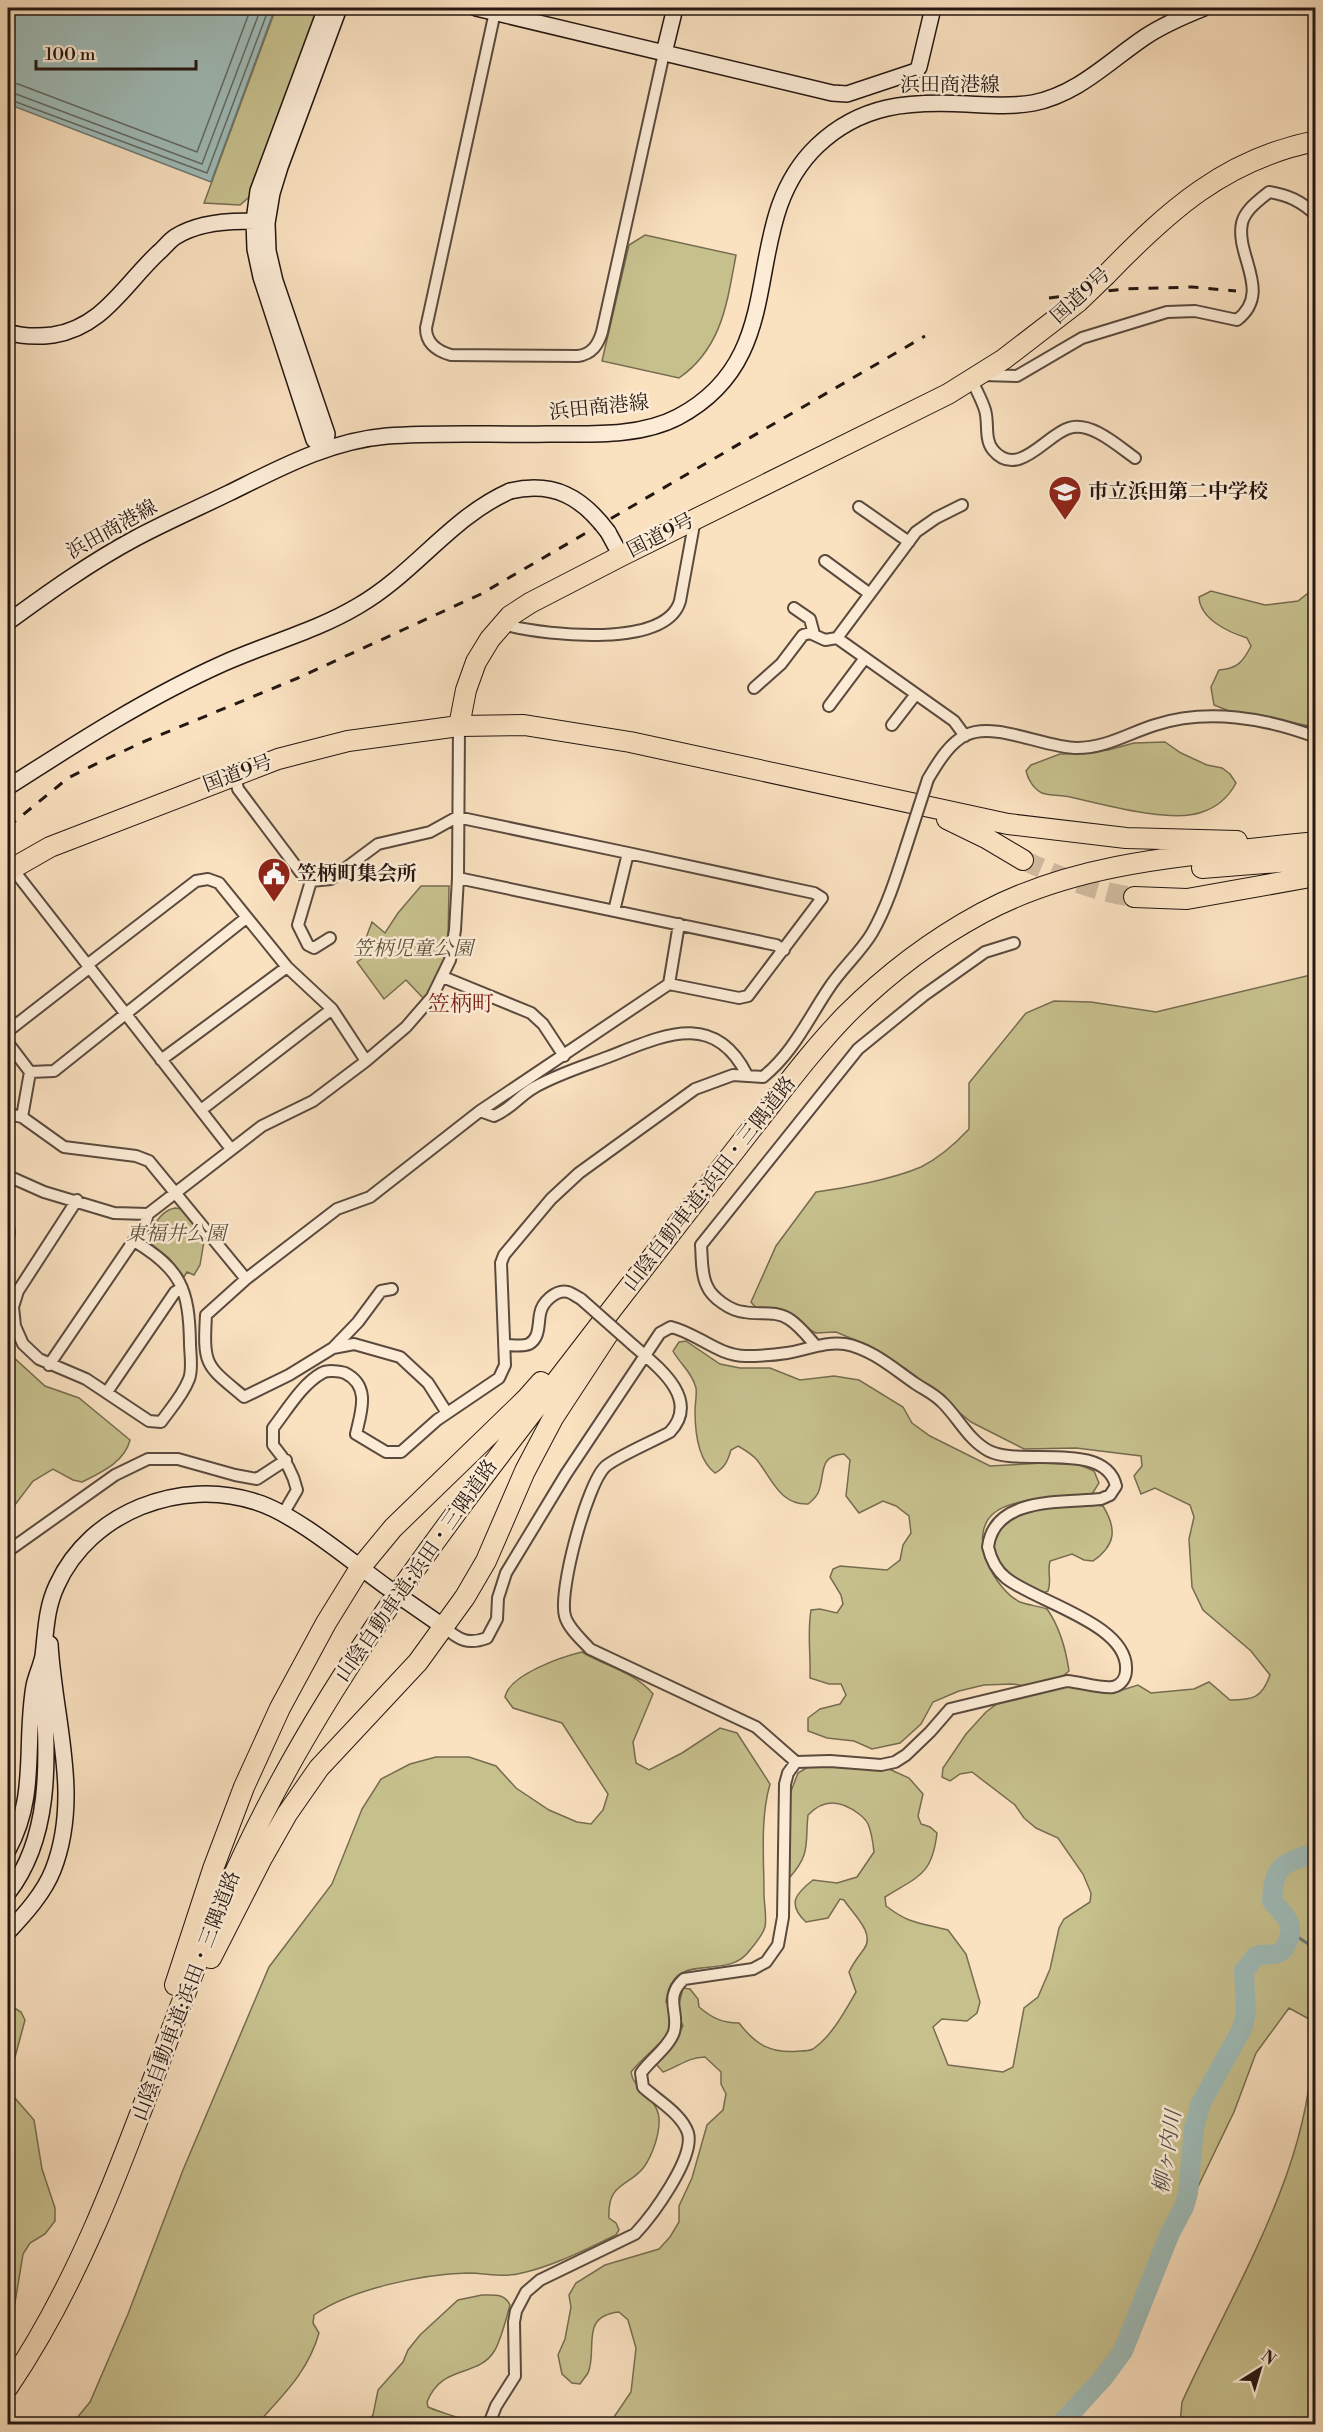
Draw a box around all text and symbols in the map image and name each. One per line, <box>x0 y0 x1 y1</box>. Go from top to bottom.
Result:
scale bar <box>36 33 196 71</box>
text: 100 m <box>45 43 96 66</box>
street label: 浜田商港線 <box>900 73 1000 98</box>
street label: 国道9号 <box>1046 263 1116 329</box>
street label: 浜田商港線 <box>548 390 650 426</box>
school or university icon: 市立浜田第二中学校 <box>1047 474 1083 521</box>
place label: 市立浜田第二中学校 <box>1088 480 1268 505</box>
street label: 浜田商港線 <box>62 495 162 565</box>
street label: 国道9号 <box>623 508 699 564</box>
street label: 国道9号 <box>200 750 276 798</box>
public building icon: 笠柄町集会所 <box>256 856 292 903</box>
place label: 笠柄町集会所 <box>297 862 417 887</box>
park label: 笠柄児童公園 <box>353 937 476 962</box>
district label: 笠柄町 <box>428 991 494 1018</box>
street label: 山陰自動車道;浜田・三隅道路 <box>618 1072 802 1296</box>
park label: 東福井公園 <box>126 1222 229 1247</box>
street label: 山陰自動車道;浜田・三隅道路 <box>331 1455 503 1687</box>
street label: 山陰自動車道;浜田・三隅道路 <box>128 1868 246 2124</box>
water label: 柳ヶ内川 <box>1149 2107 1188 2196</box>
north arrow <box>1230 2339 1290 2399</box>
text: N <box>1257 2346 1280 2370</box>

